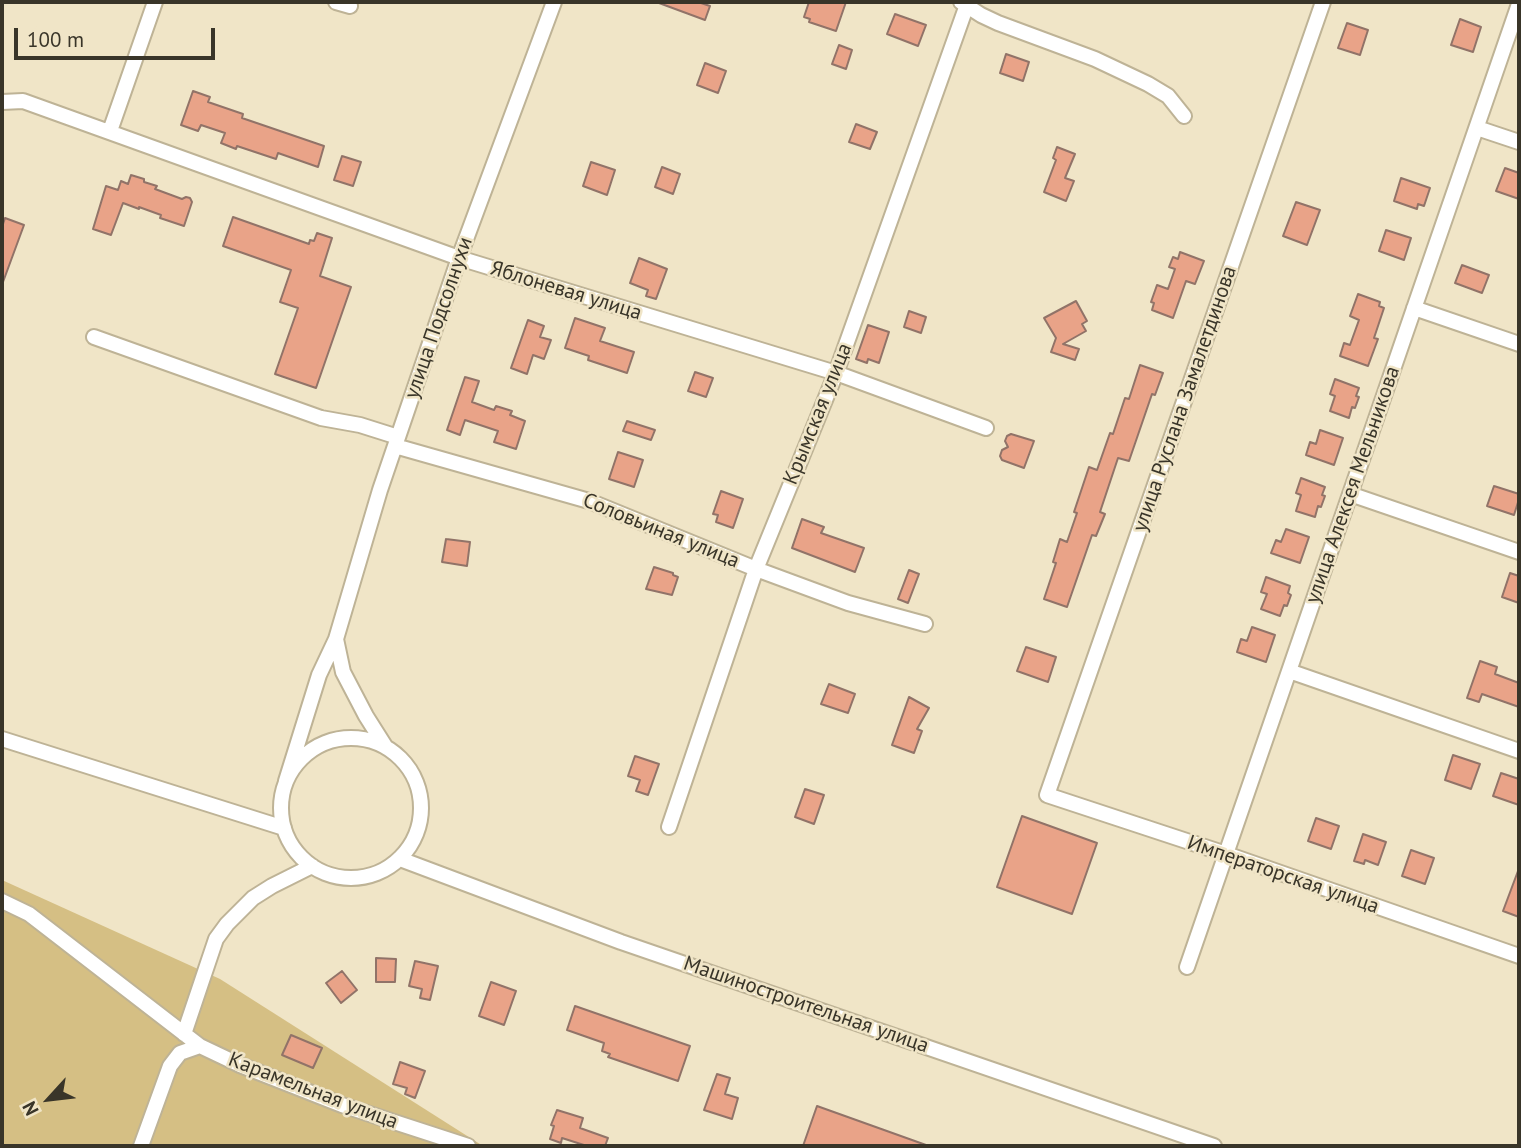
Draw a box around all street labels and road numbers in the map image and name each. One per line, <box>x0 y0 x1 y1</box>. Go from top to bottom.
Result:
street label: улица Подсолнухи <box>400 234 478 402</box>
street label: Яблоневая улица <box>487 256 645 326</box>
street label: улица Руслана Замалетдинова <box>1128 263 1242 535</box>
street label: Крымская улица <box>778 339 858 489</box>
street label: улица Алексея Мельникова <box>1300 363 1406 607</box>
street label: Соловьиная улица <box>579 488 743 574</box>
street label: Императорская улица <box>1184 830 1382 920</box>
street label: Машиностроительная улица <box>680 951 932 1059</box>
street label: Карамельная улица <box>225 1047 401 1135</box>

